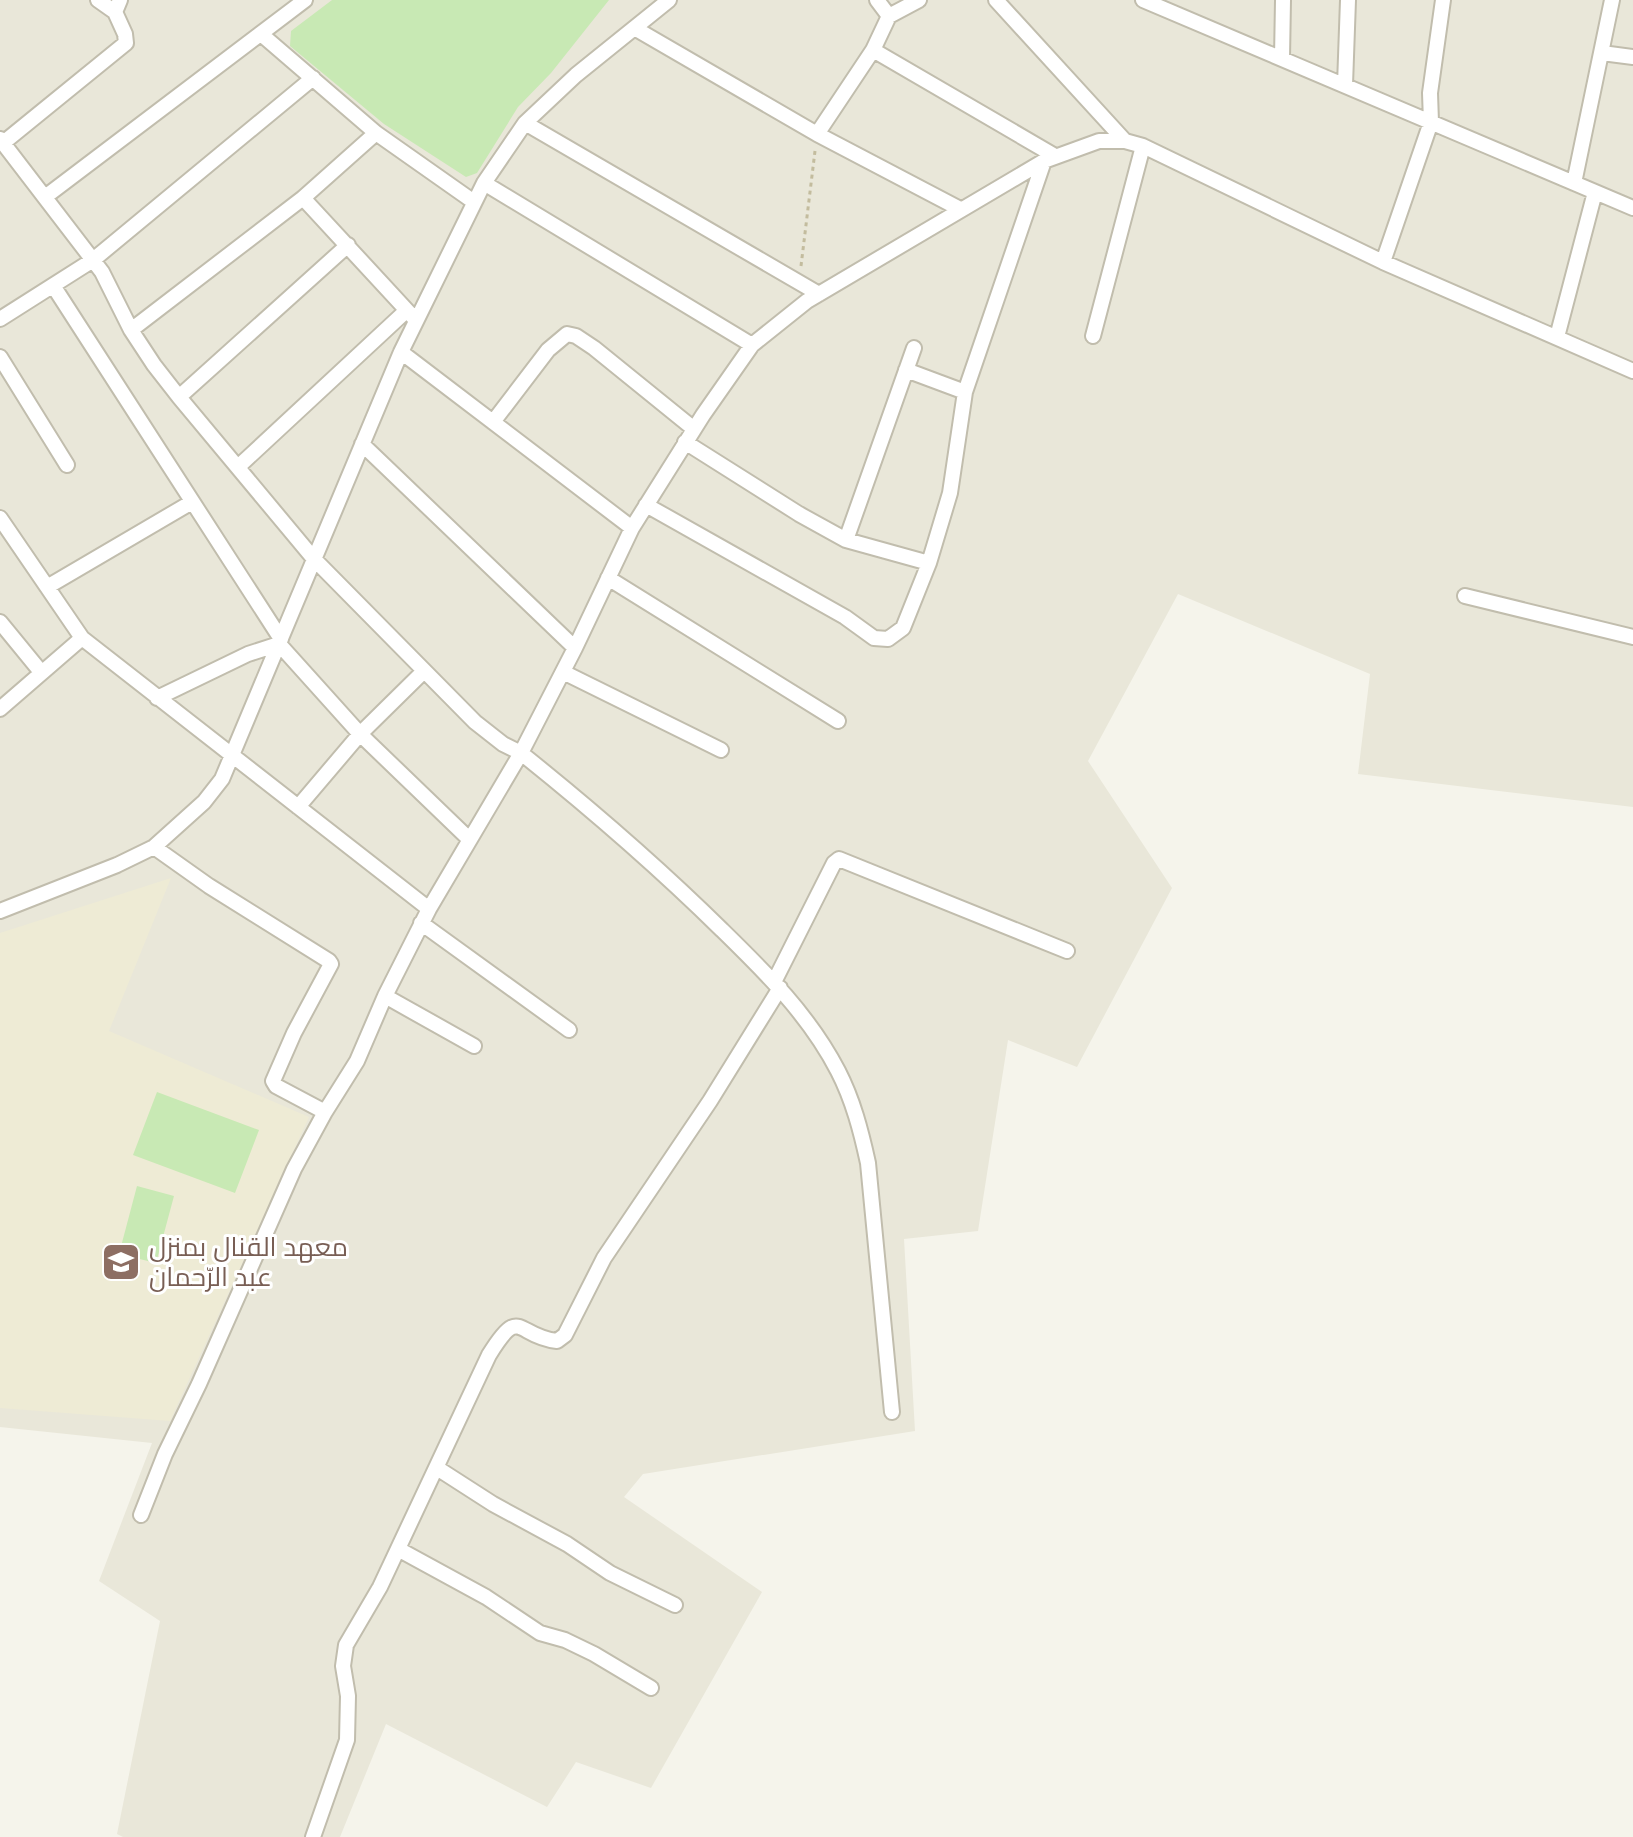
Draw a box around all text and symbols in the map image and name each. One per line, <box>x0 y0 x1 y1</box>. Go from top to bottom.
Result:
place label: معهد القنال بمنزل عبد الرّحمان <box>149 1229 348 1295</box>
school or university icon: معهد القنال بمنزل عبد الرّحمان <box>100 1241 142 1283</box>

